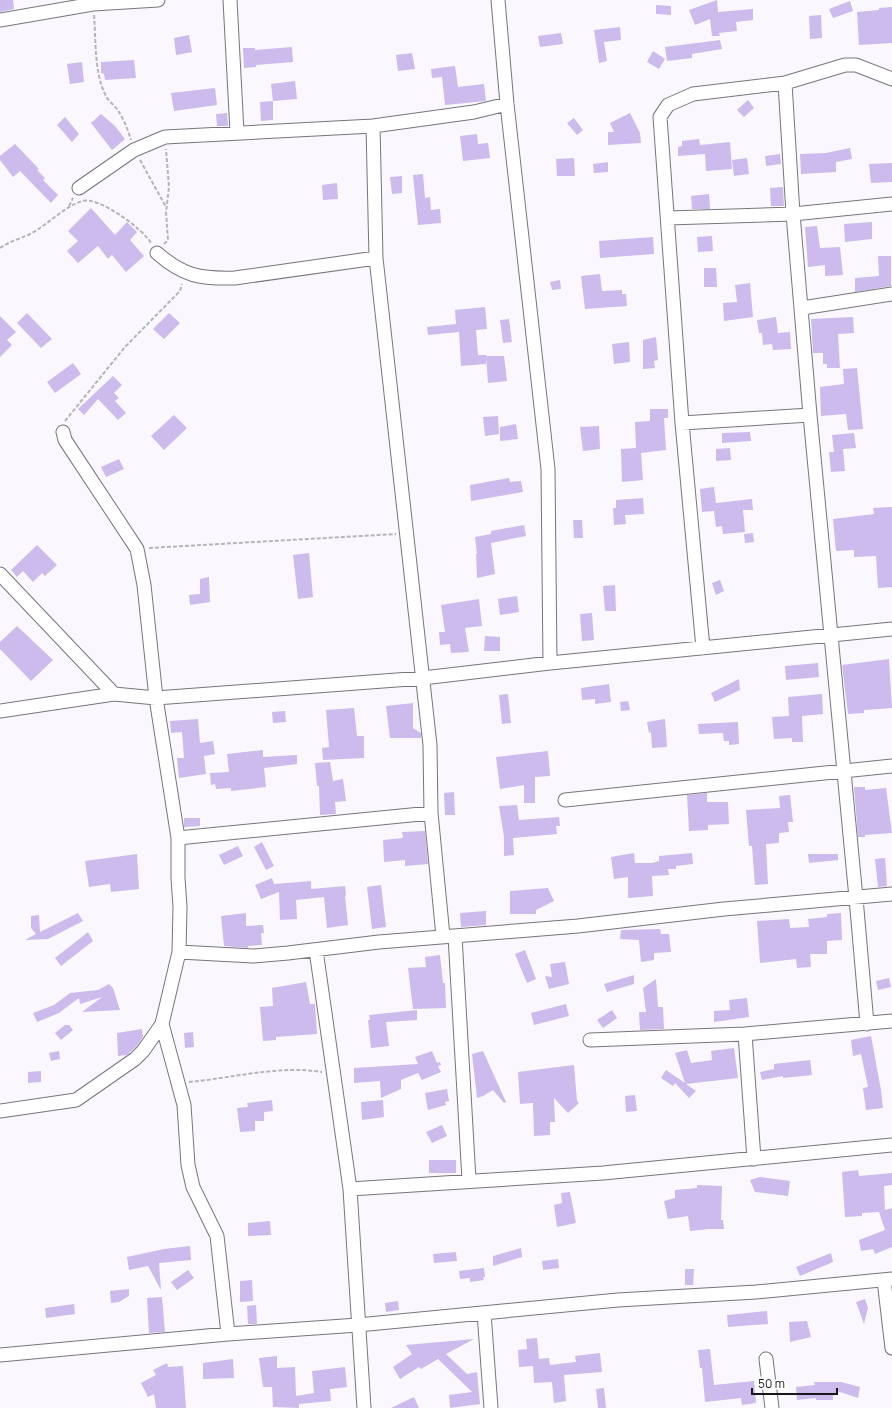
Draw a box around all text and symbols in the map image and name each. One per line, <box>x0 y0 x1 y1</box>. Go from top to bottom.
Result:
scale bar <box>752 1370 837 1396</box>
text: 50 m <box>758 1375 785 1392</box>

